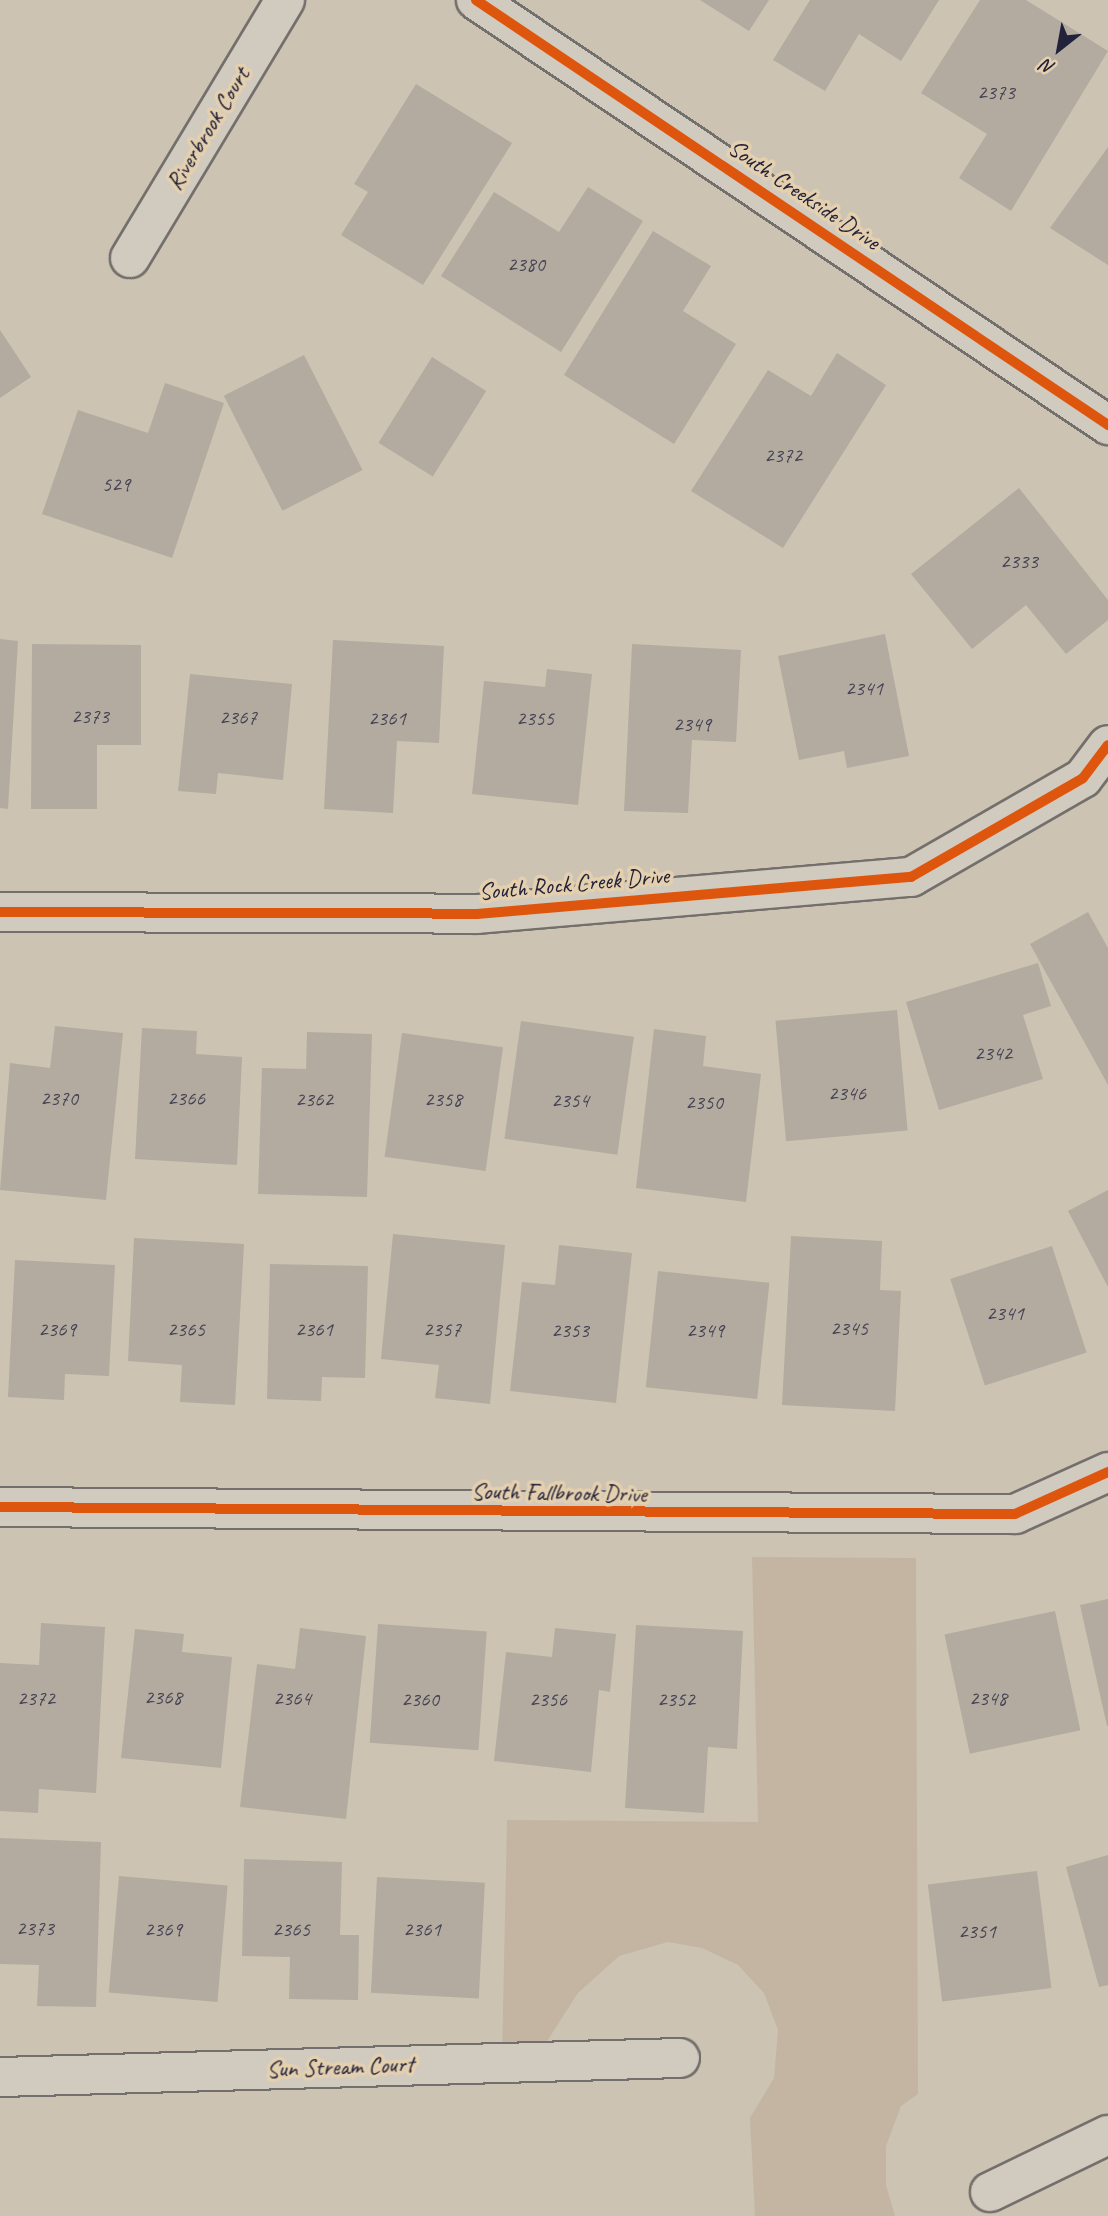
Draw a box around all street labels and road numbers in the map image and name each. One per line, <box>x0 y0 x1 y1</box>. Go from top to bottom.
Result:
street label: Riverbrook Court <box>160 63 256 195</box>
street label: South Creekside Drive <box>723 134 885 256</box>
street label: South Rock Creek Drive <box>478 861 670 907</box>
street label: South Fallbrook Drive <box>471 1477 647 1509</box>
street label: Sun Stream Court <box>266 2050 414 2084</box>

